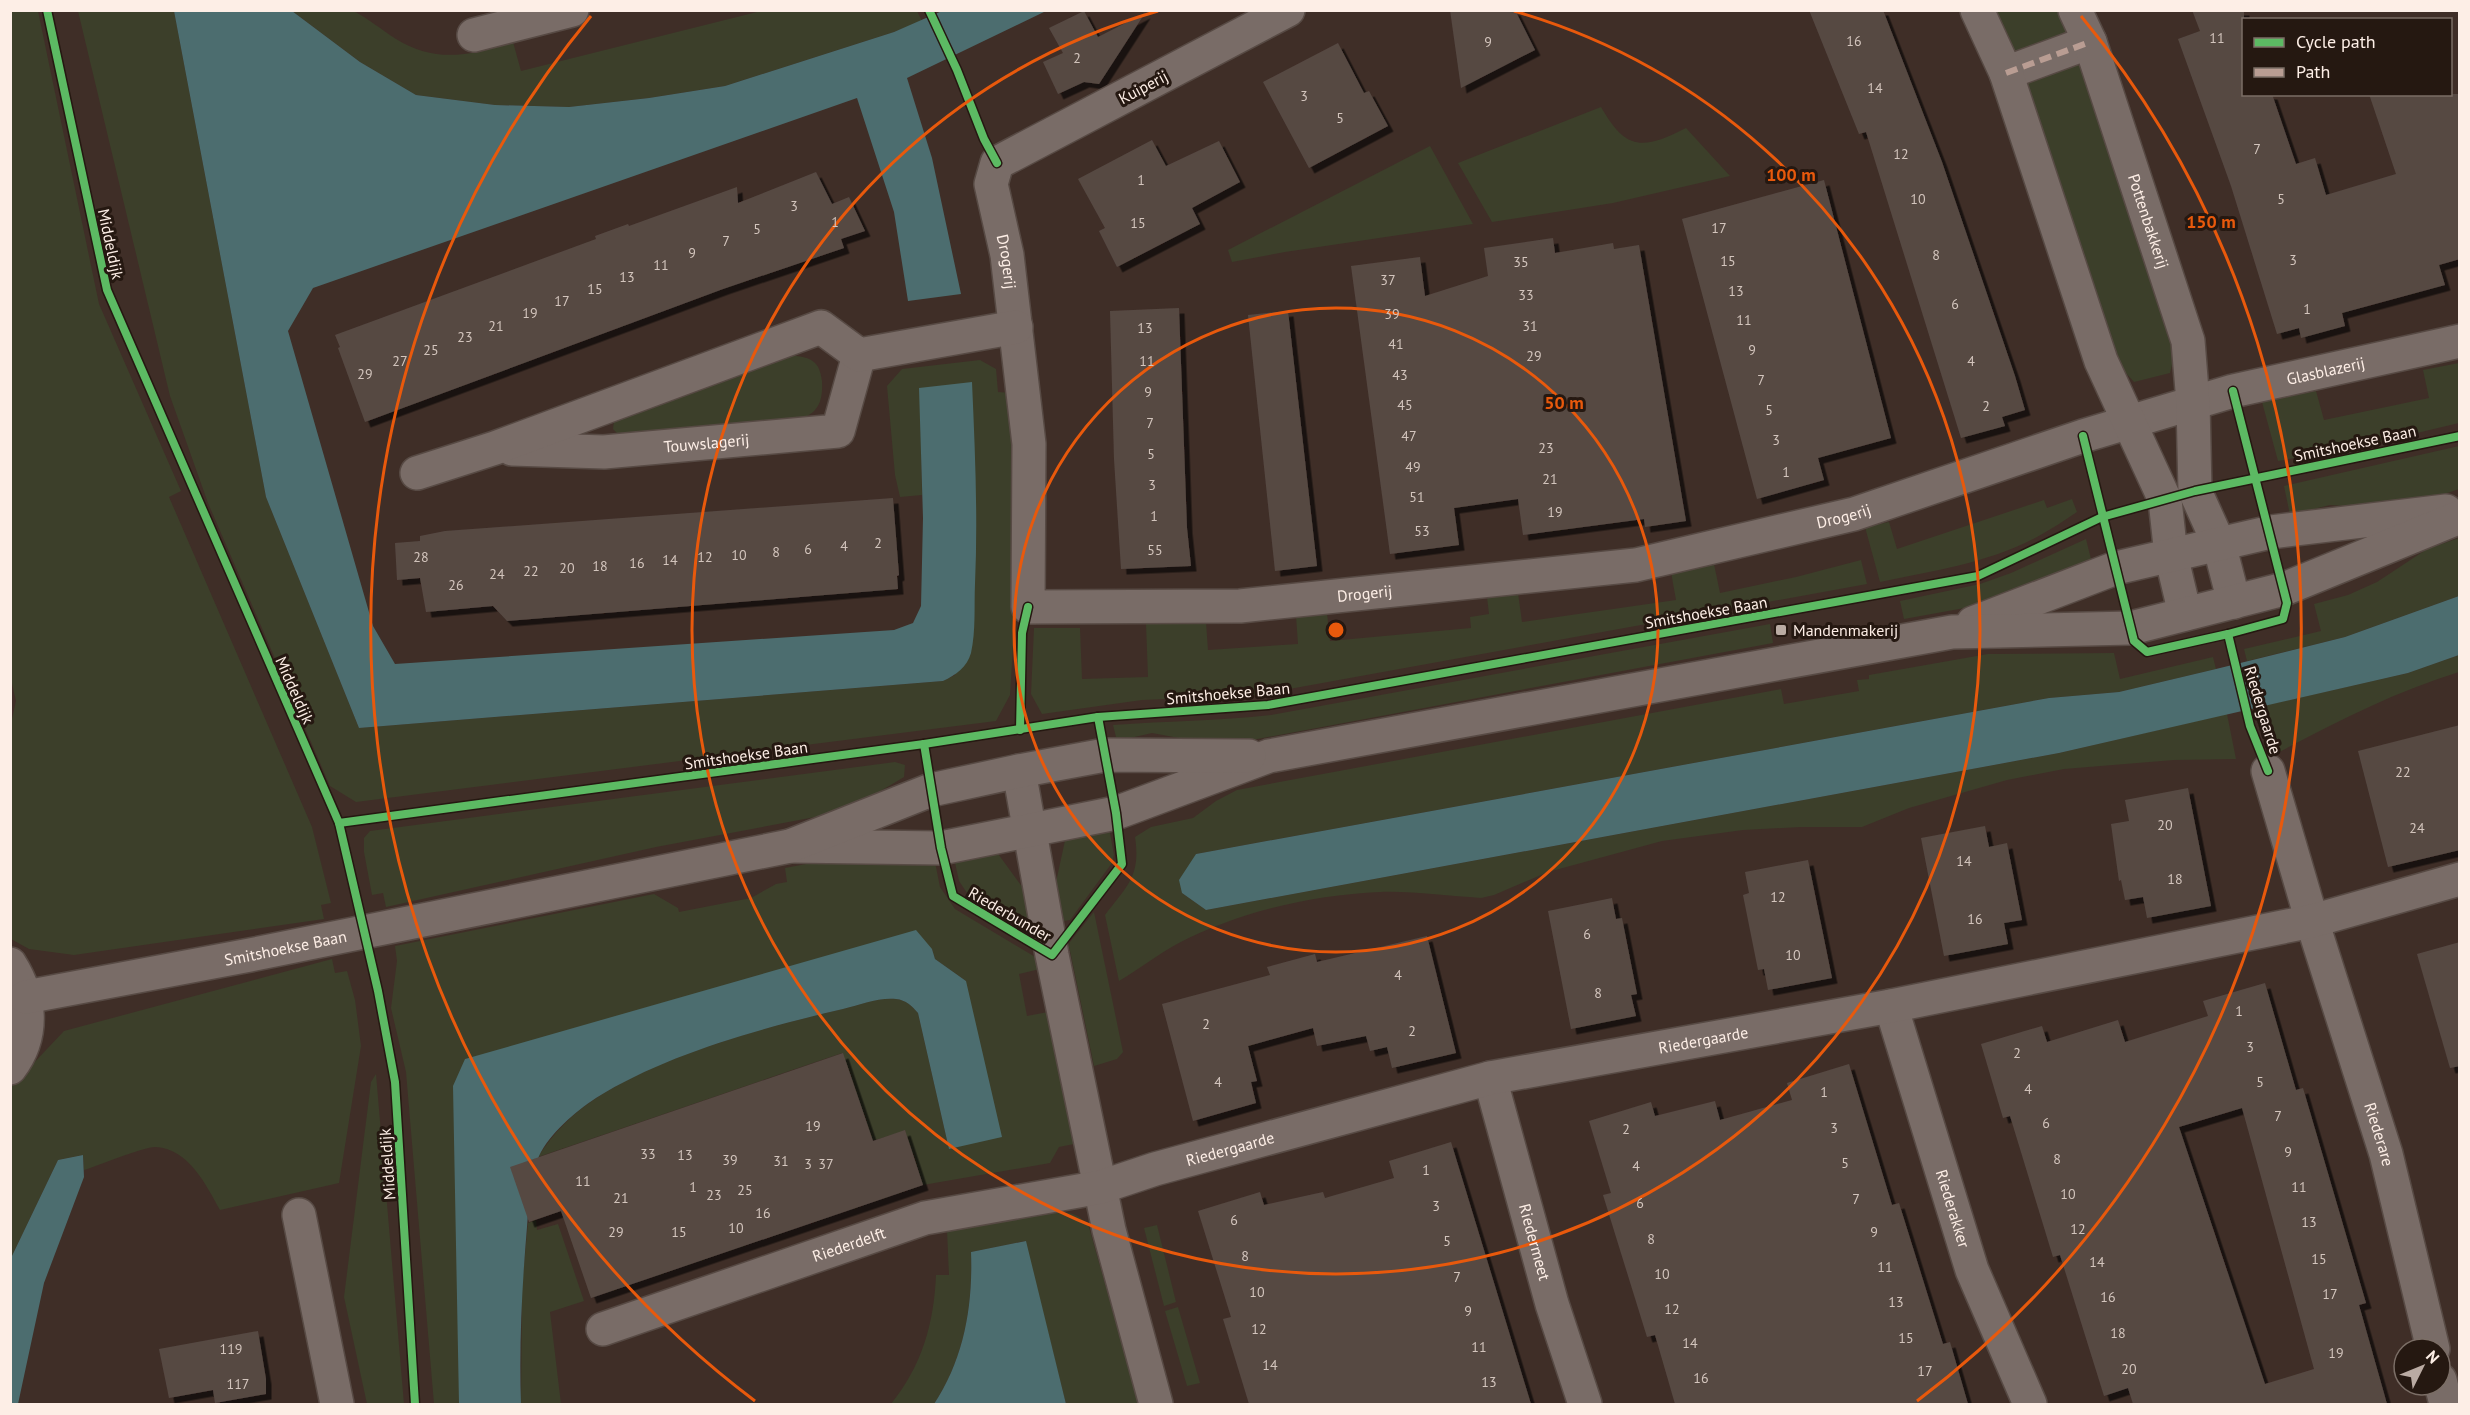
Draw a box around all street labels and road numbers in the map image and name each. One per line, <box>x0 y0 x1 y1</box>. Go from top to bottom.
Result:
street label: Kuiperij <box>1115 66 1171 108</box>
street label: Pottenbakkerij <box>2124 171 2174 271</box>
street label: Middeldijk <box>94 207 128 282</box>
street label: Drogerij <box>993 232 1021 290</box>
street label: Glasblazerij <box>2285 352 2367 389</box>
street label: Smitshoekse Baan <box>2292 420 2418 466</box>
street label: Touwslagerij <box>663 429 750 457</box>
street label: Drogerij <box>1814 499 1873 532</box>
street label: Drogerij <box>1336 580 1393 606</box>
street label: Smitshoekse Baan <box>1643 591 1769 633</box>
street label: Middeldijk <box>271 653 319 727</box>
street label: Riedergaarde <box>2240 664 2286 756</box>
street label: Smitshoekse Baan <box>1165 678 1291 708</box>
street label: Smitshoekse Baan <box>683 736 809 774</box>
street label: Riederbunder <box>965 882 1055 946</box>
street label: Smitshoekse Baan <box>223 926 348 970</box>
street label: Riedergaarde <box>1657 1022 1750 1058</box>
street label: Riederare <box>2360 1100 2399 1168</box>
street label: Middeldijk <box>374 1127 399 1201</box>
street label: Riedergaarde <box>1184 1127 1277 1170</box>
street label: Riederakker <box>1932 1167 1975 1251</box>
street label: Riedermeet <box>1515 1201 1555 1283</box>
street label: Riederdelft <box>810 1222 888 1266</box>

